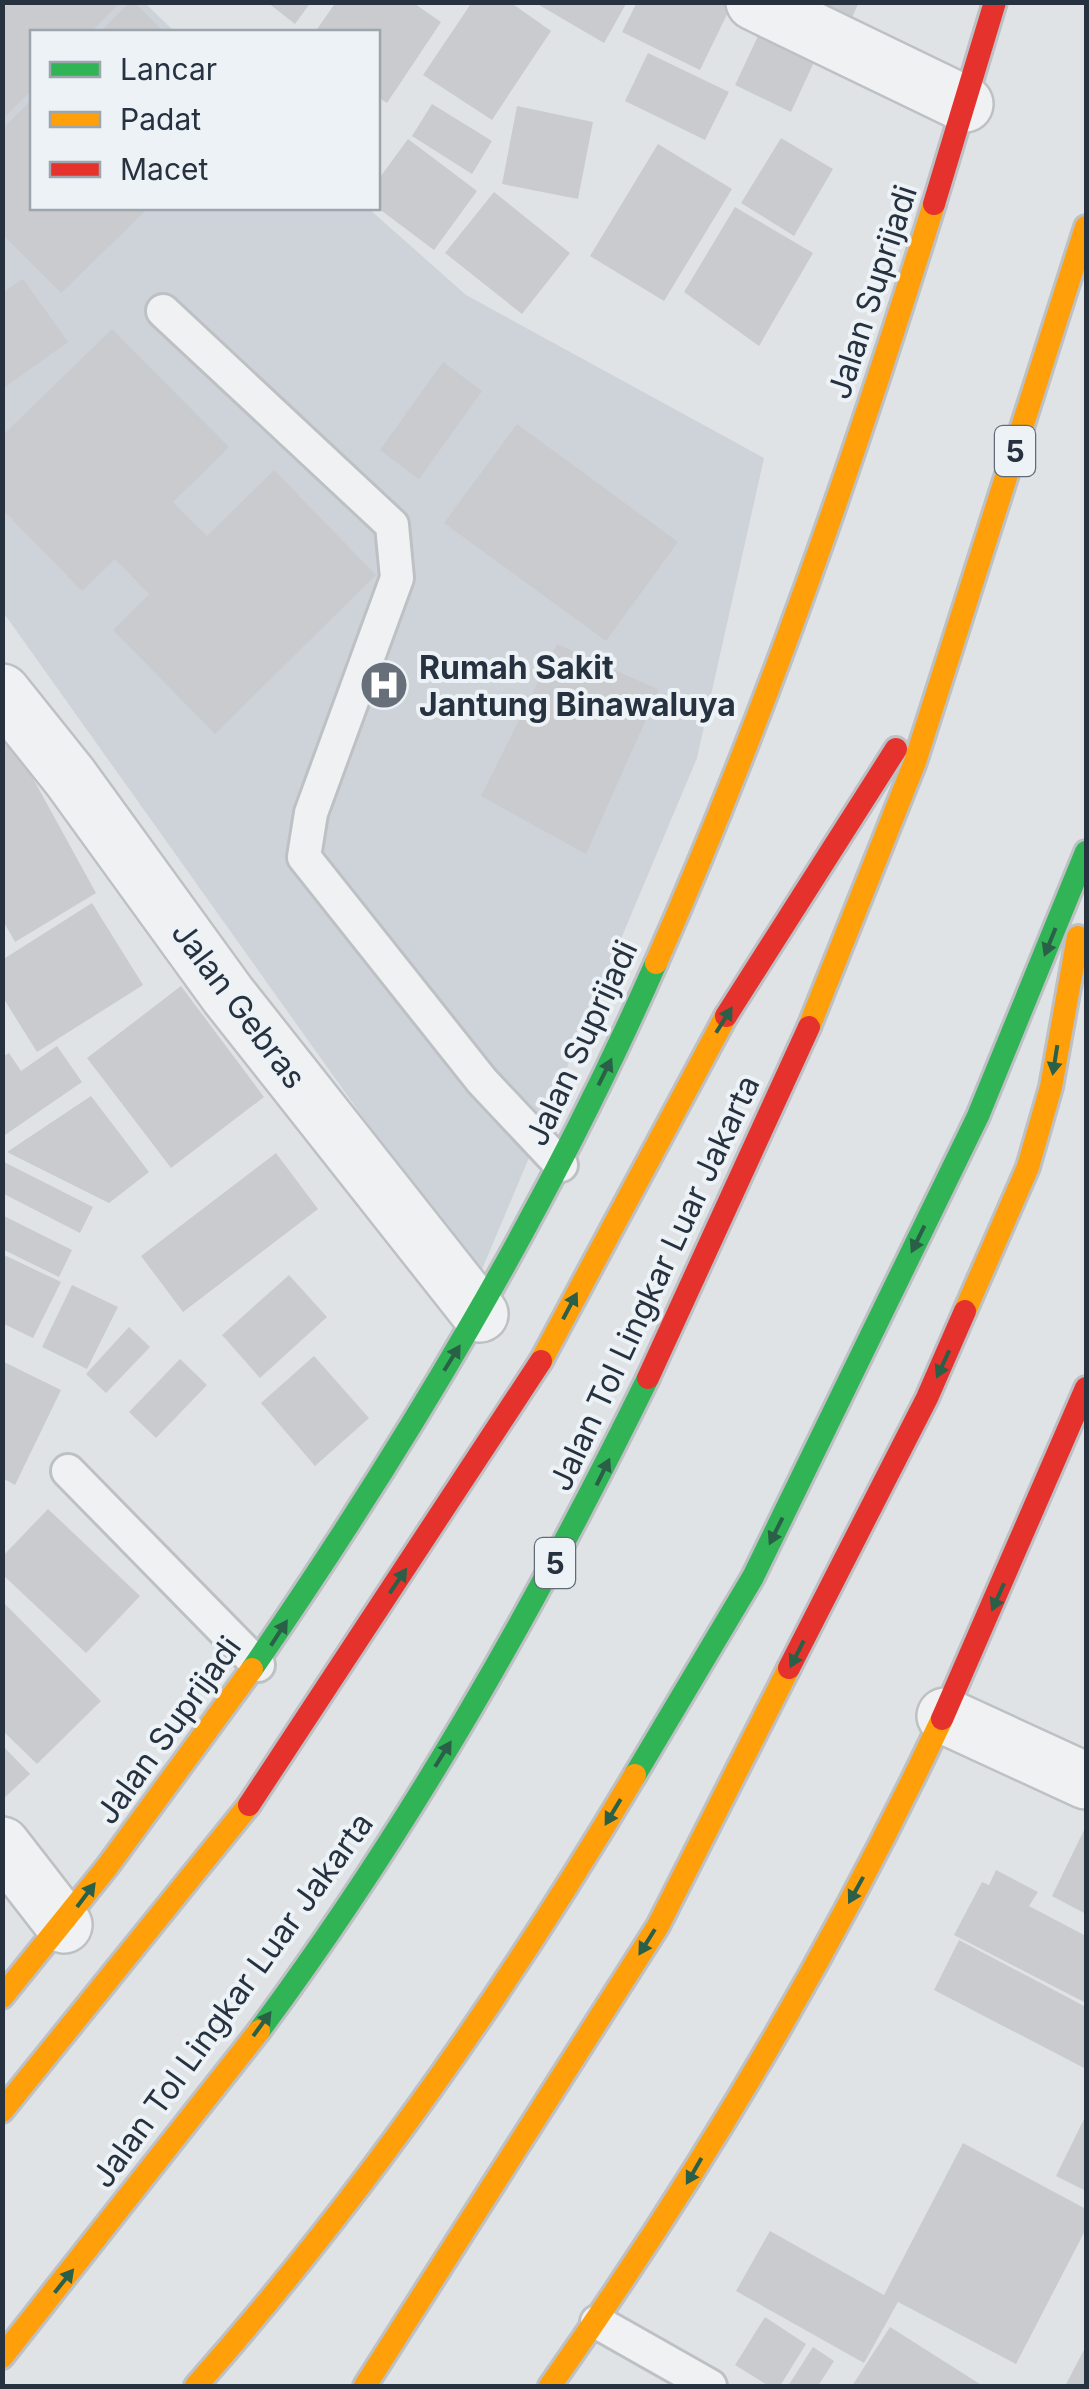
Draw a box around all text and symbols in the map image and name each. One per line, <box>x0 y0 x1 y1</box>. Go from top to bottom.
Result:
legend <box>30 30 380 210</box>
text: Lancar <box>120 51 217 87</box>
text: Padat <box>120 101 201 137</box>
text: Macet <box>120 151 209 187</box>
street label: Jalan Suprijadi <box>819 180 925 404</box>
road number: 5 <box>995 426 1035 476</box>
place label: Rumah Sakit Jantung Binawaluya <box>419 648 736 724</box>
hospital icon: Rumah Sakit Jantung Binawaluya <box>358 659 410 711</box>
street label: Jalan Gebras <box>164 914 314 1096</box>
one-way arrow <box>1041 927 1057 957</box>
street label: Jalan Suprijadi <box>516 934 646 1152</box>
one-way arrow <box>714 1006 733 1033</box>
one-way arrow <box>1047 1045 1062 1076</box>
one-way arrow <box>597 1057 614 1086</box>
street label: Jalan Tol Lingkar Luar Jakarta <box>540 1069 768 1497</box>
one-way arrow <box>910 1225 927 1254</box>
one-way arrow <box>561 1291 578 1320</box>
one-way arrow <box>443 1344 461 1372</box>
one-way arrow <box>935 1349 951 1379</box>
one-way arrow <box>594 1457 611 1486</box>
one-way arrow <box>767 1517 784 1546</box>
road number: 5 <box>535 1538 575 1588</box>
one-way arrow <box>388 1567 406 1595</box>
one-way arrow <box>990 1582 1006 1612</box>
one-way arrow <box>269 1619 287 1647</box>
street label: Jalan Suprijadi <box>87 1629 249 1831</box>
one-way arrow <box>789 1639 806 1668</box>
one-way arrow <box>433 1740 451 1768</box>
one-way arrow <box>605 1798 622 1826</box>
street label: Jalan Tol Lingkar Luar Jakarta <box>83 1805 381 2195</box>
one-way arrow <box>848 1875 865 1904</box>
one-way arrow <box>76 1882 96 1908</box>
one-way arrow <box>639 1929 657 1956</box>
one-way arrow <box>252 2011 271 2037</box>
one-way arrow <box>686 2157 703 2186</box>
one-way arrow <box>53 2269 74 2294</box>

